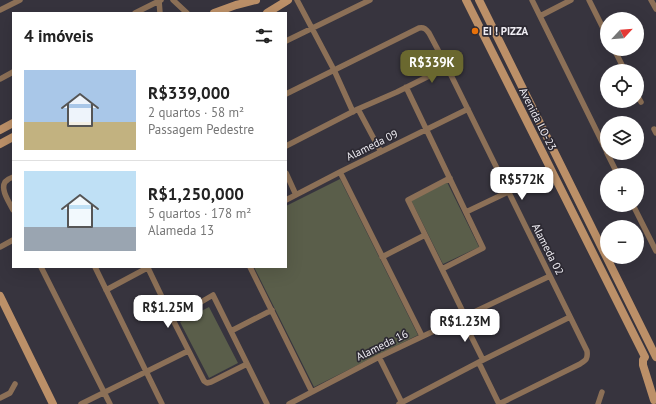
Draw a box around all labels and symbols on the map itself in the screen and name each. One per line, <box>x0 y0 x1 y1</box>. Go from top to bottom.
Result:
north arrow <box>600 12 644 56</box>
place label: EI ! PIZZA <box>483 24 529 38</box>
marker: EI ! PIZZA <box>470 26 480 36</box>
pin: R$339K <box>399 50 465 84</box>
street label: Avenida LO-23 <box>516 85 560 153</box>
street label: Alameda 09 <box>344 126 400 164</box>
pin: R$572K <box>489 167 555 201</box>
street label: Alameda 02 <box>529 221 567 277</box>
pin: R$1.25M <box>131 295 205 329</box>
pin: R$1.23M <box>428 309 502 343</box>
street label: Alameda 16 <box>354 326 410 364</box>

